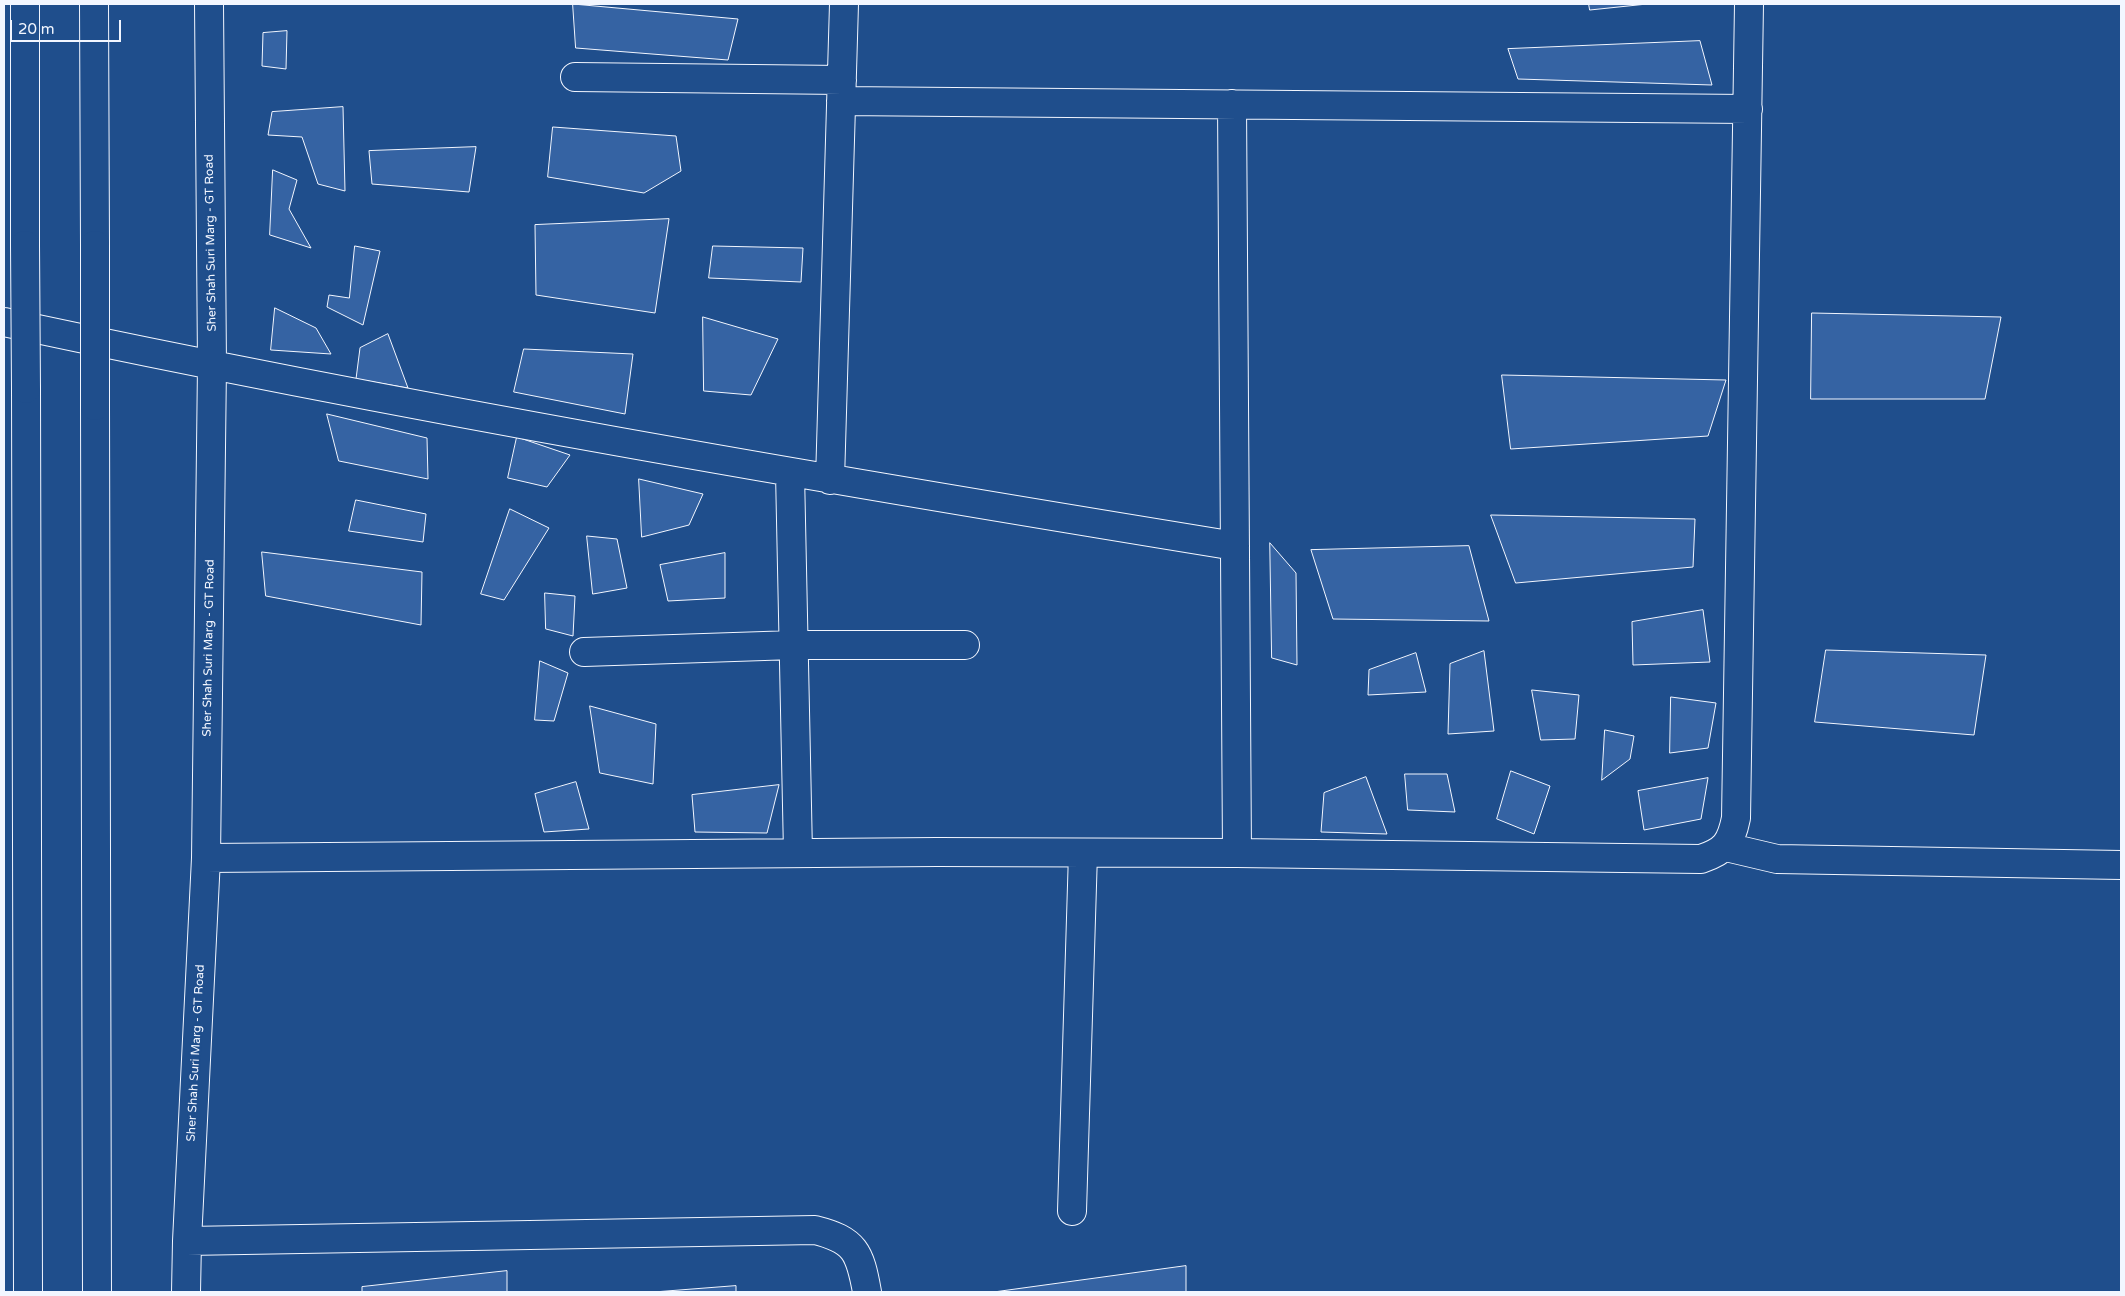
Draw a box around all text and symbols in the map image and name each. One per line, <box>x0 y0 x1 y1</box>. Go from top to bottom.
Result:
scale bar <box>12 10 124 42</box>
text: 20 m <box>18 20 55 38</box>
street label: Sher Shah Suri Marg - GT Road <box>202 154 220 332</box>
street label: Sher Shah Suri Marg - GT Road <box>200 559 218 737</box>
street label: Sher Shah Suri Marg - GT Road <box>184 964 208 1142</box>

